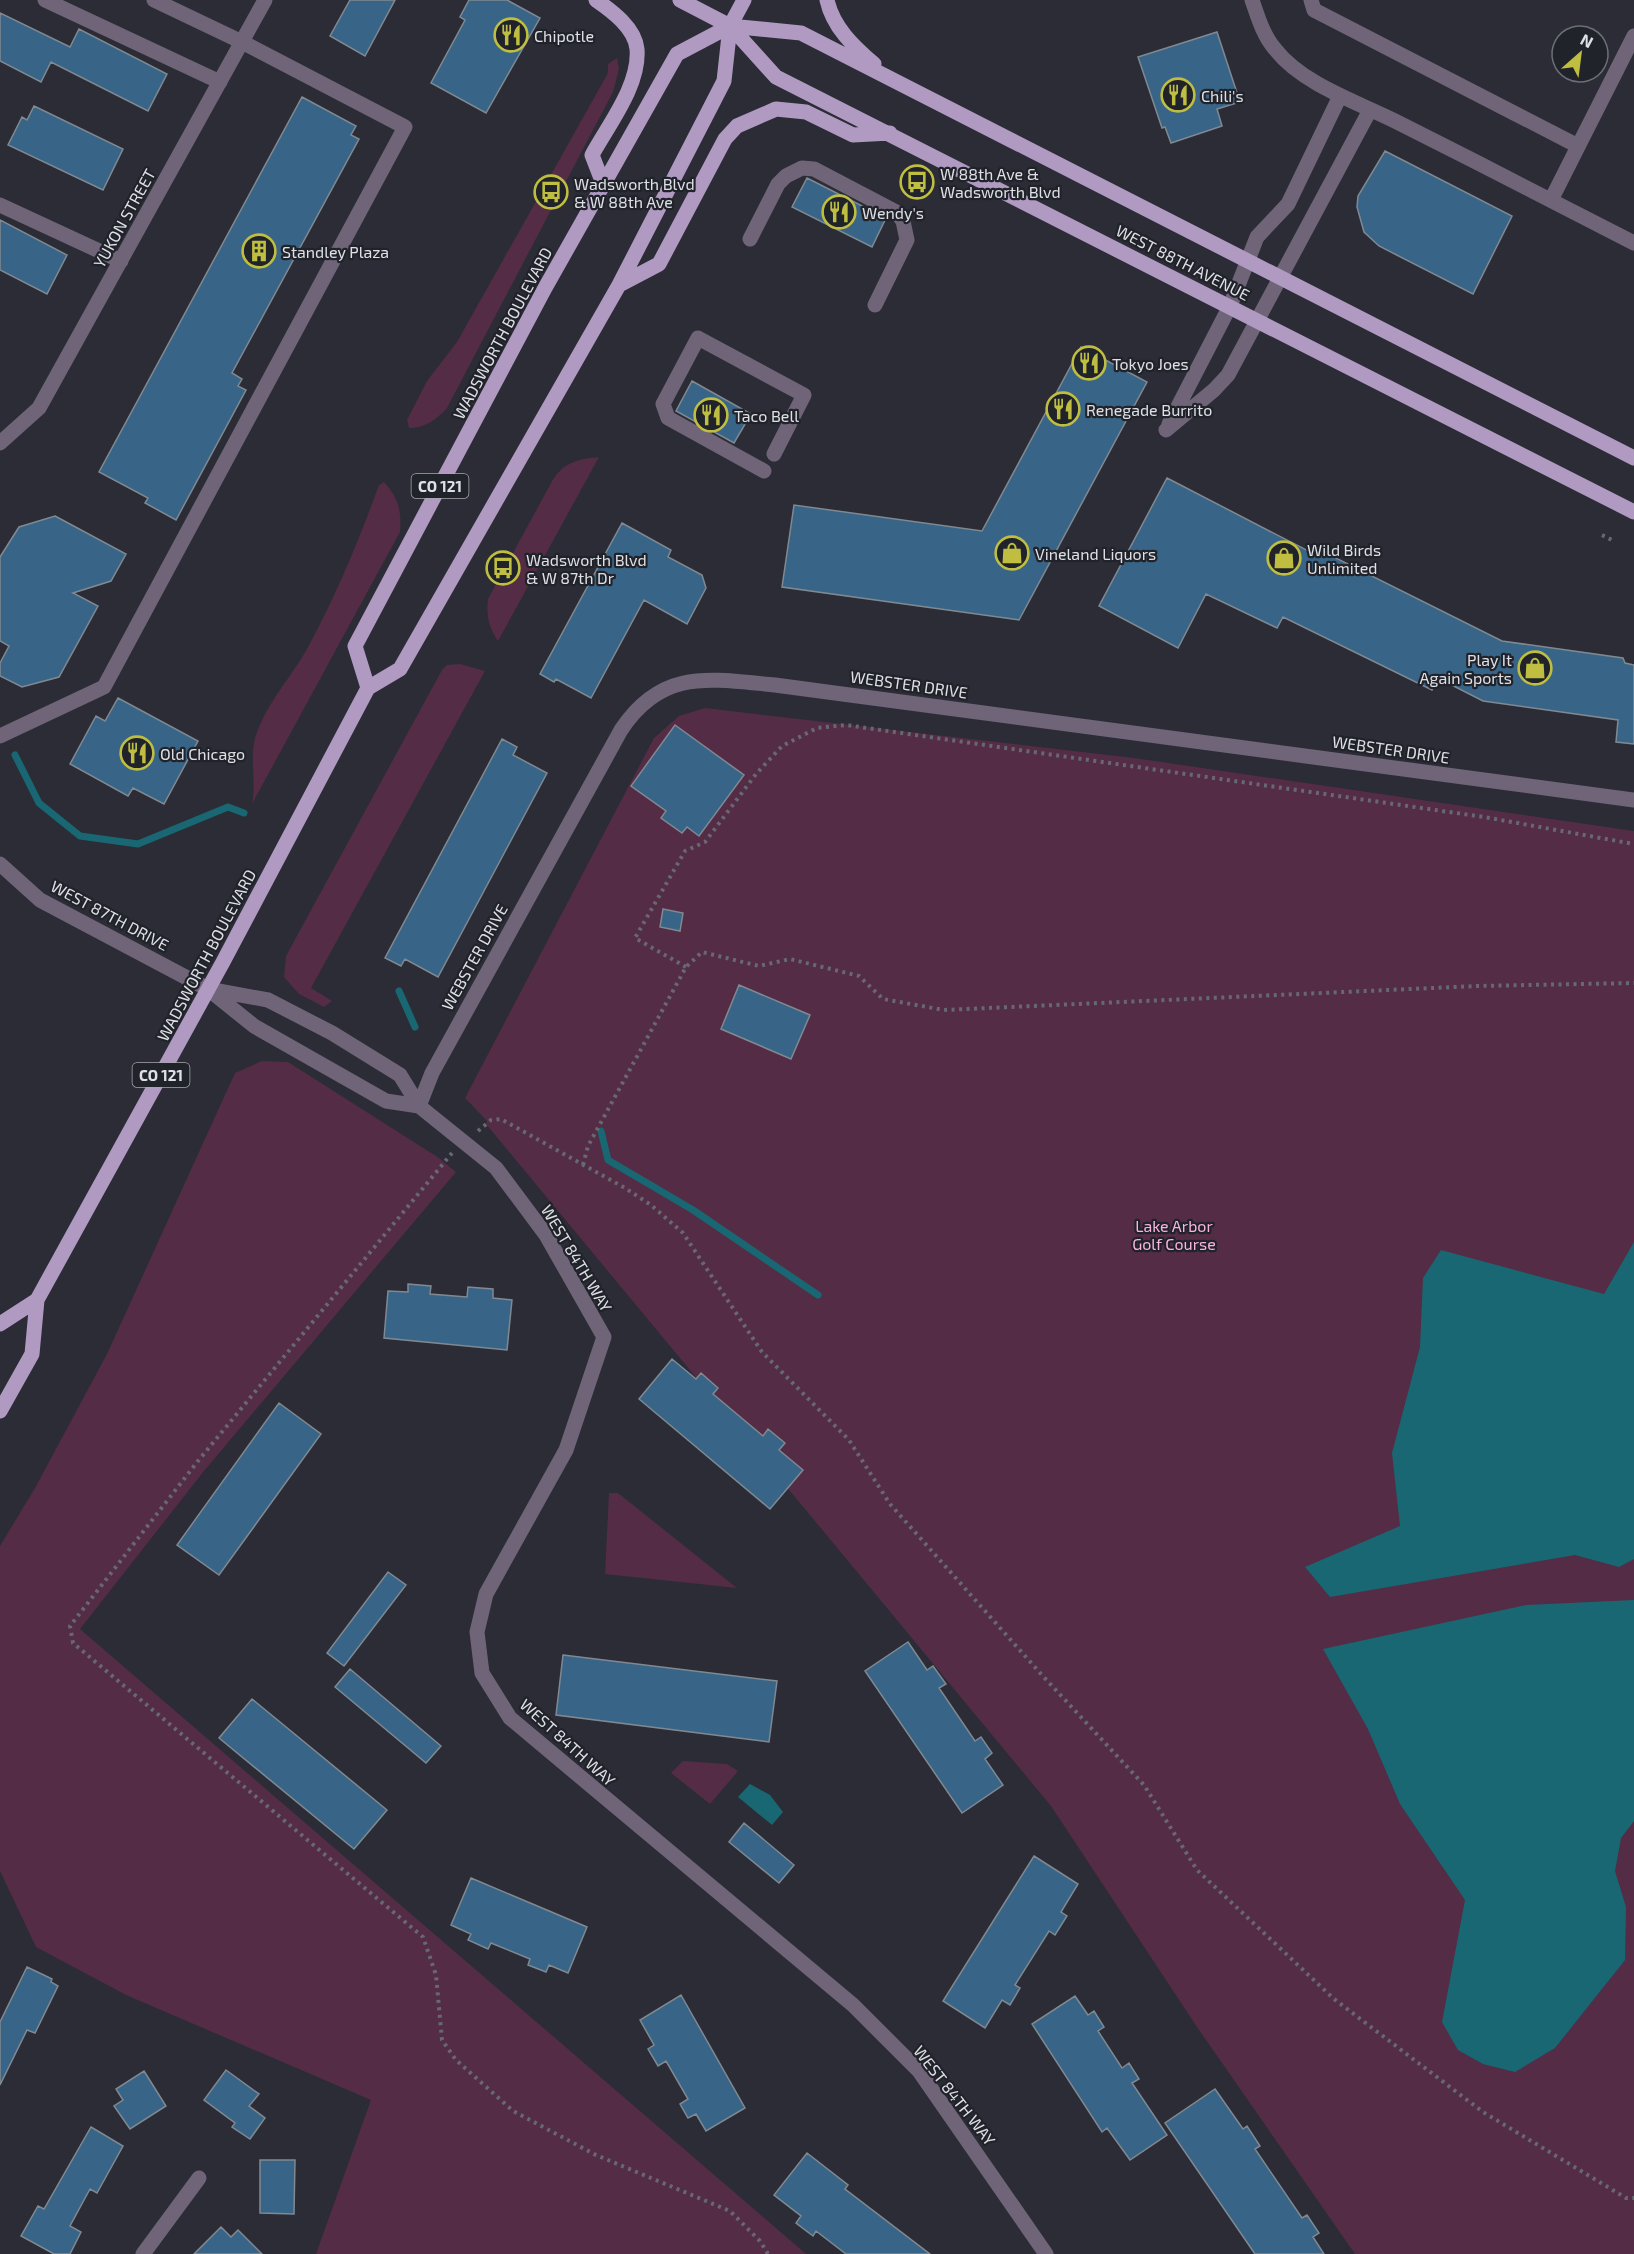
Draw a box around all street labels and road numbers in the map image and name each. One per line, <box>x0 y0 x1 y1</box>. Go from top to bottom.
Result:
street label: YUKON STREET <box>89 165 159 271</box>
street label: WEST 88TH AVENUE <box>1113 220 1253 304</box>
street label: WADSWORTH BOULEVARD <box>449 244 555 422</box>
road number: CO 121 <box>412 474 468 498</box>
street label: WEBSTER DRIVE <box>849 666 969 702</box>
street label: WEBSTER DRIVE <box>1331 731 1451 767</box>
street label: WADSWORTH BOULEVARD <box>153 866 259 1044</box>
street label: WEST 87TH DRIVE <box>48 876 172 954</box>
street label: WEBSTER DRIVE <box>437 901 511 1013</box>
road number: CO 121 <box>132 1063 190 1087</box>
street label: WEST 84TH WAY <box>538 1201 616 1315</box>
street label: WEST 84TH WAY <box>517 1694 619 1790</box>
street label: WEST 84TH WAY <box>910 2041 1000 2149</box>

